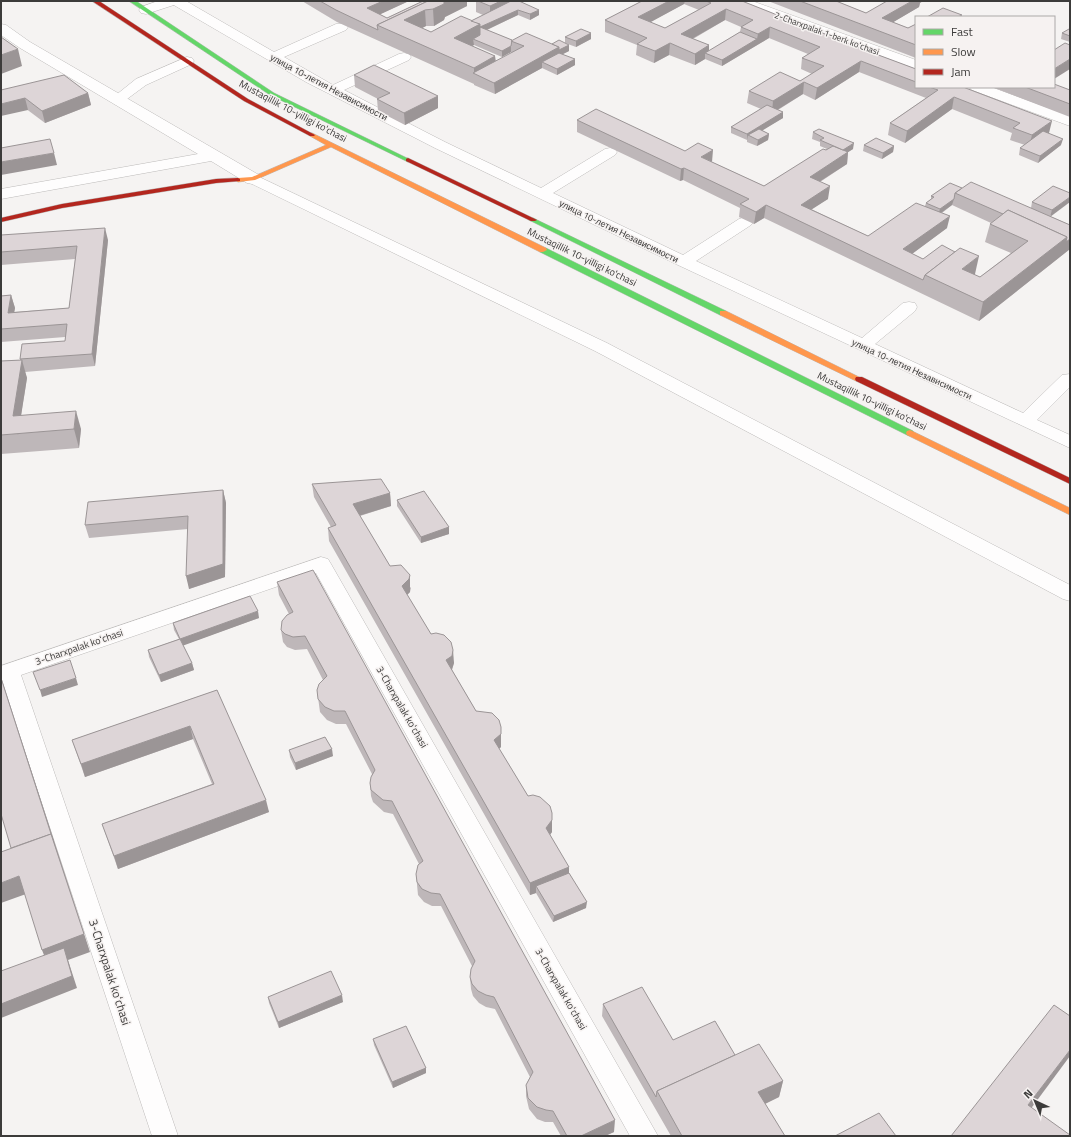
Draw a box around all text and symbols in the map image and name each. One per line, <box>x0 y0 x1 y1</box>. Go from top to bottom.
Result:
street label: 2-Charxpalak 1-berk koʻchasi <box>773 8 881 58</box>
legend <box>915 16 1055 88</box>
text: Fast <box>951 22 974 41</box>
text: Slow <box>951 42 976 61</box>
street label: улица 10-летия Независимости <box>268 50 390 124</box>
text: Jam <box>951 62 971 81</box>
street label: Mustaqillik 10-yilligi ko'chasi <box>236 76 350 146</box>
street label: улица 10-летия Независимости <box>557 196 681 266</box>
street label: Mustaqillik 10-yilligi ko'chasi <box>525 224 639 290</box>
street label: улица 10-летия Независимости <box>850 335 974 403</box>
street label: Mustaqillik 10-yilligi ko'chasi <box>815 368 929 434</box>
street label: 3-Charxpalak koʻchasi <box>33 625 125 669</box>
street label: 3-Charxpalak koʻchasi <box>372 663 432 751</box>
street label: 3-Charxpalak koʻchasi <box>84 916 136 1028</box>
street label: 3-Charxpalak koʻchasi <box>531 945 591 1033</box>
north arrow <box>1015 1081 1055 1121</box>
text: N <box>1020 1085 1036 1102</box>

